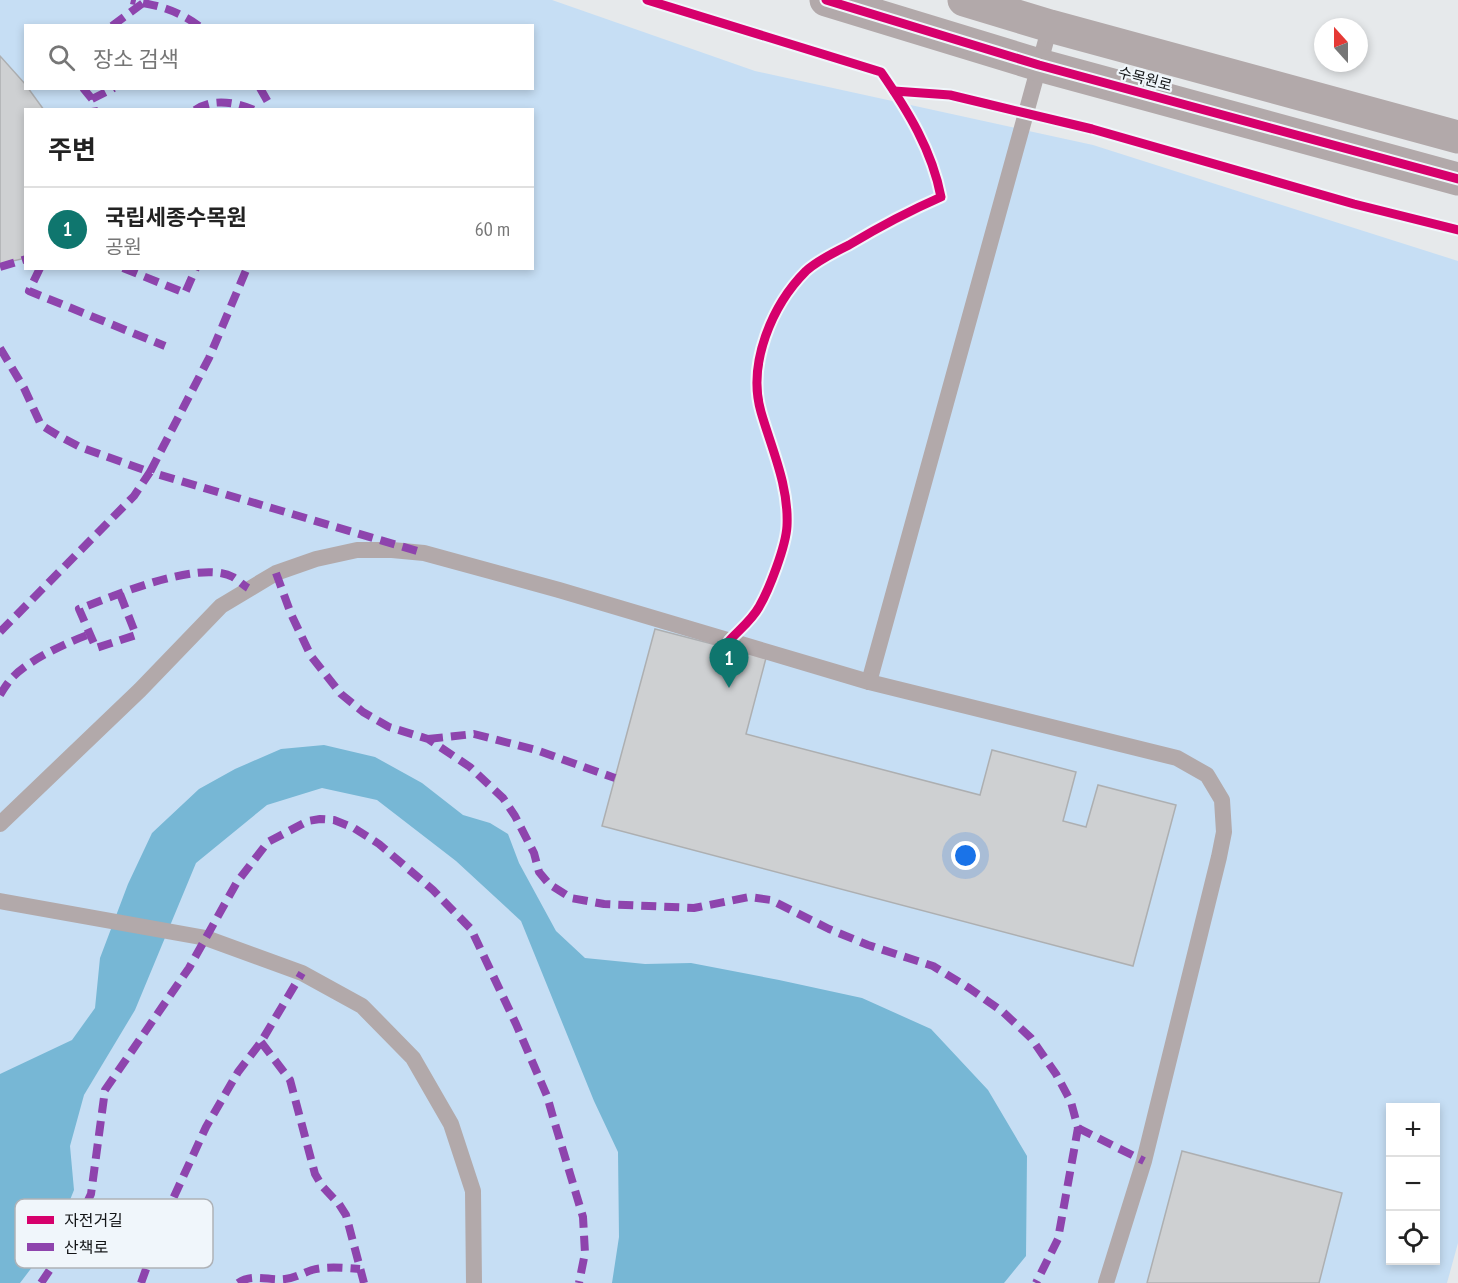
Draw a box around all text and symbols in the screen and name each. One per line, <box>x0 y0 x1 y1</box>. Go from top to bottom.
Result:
north arrow <box>1314 18 1368 72</box>
search box <box>24 24 534 90</box>
icon: search <box>45 41 78 74</box>
text: 장소 검색 <box>93 45 179 73</box>
street label: 수목원로 <box>1116 62 1174 95</box>
text: 주변 <box>48 133 96 166</box>
text: 국립세종수목원 <box>105 203 247 231</box>
text: 1 <box>63 216 72 242</box>
text: 60 m <box>475 216 510 242</box>
text: 공원 <box>105 234 142 260</box>
pin: 1 <box>710 638 748 688</box>
your location <box>951 841 980 870</box>
map controls <box>1386 1103 1440 1265</box>
button: + <box>1386 1103 1440 1157</box>
button: − <box>1386 1157 1440 1211</box>
legend <box>15 1199 213 1268</box>
text: 자전거길 <box>64 1210 123 1230</box>
button: locate <box>1386 1211 1440 1265</box>
text: 산책로 <box>64 1237 108 1257</box>

